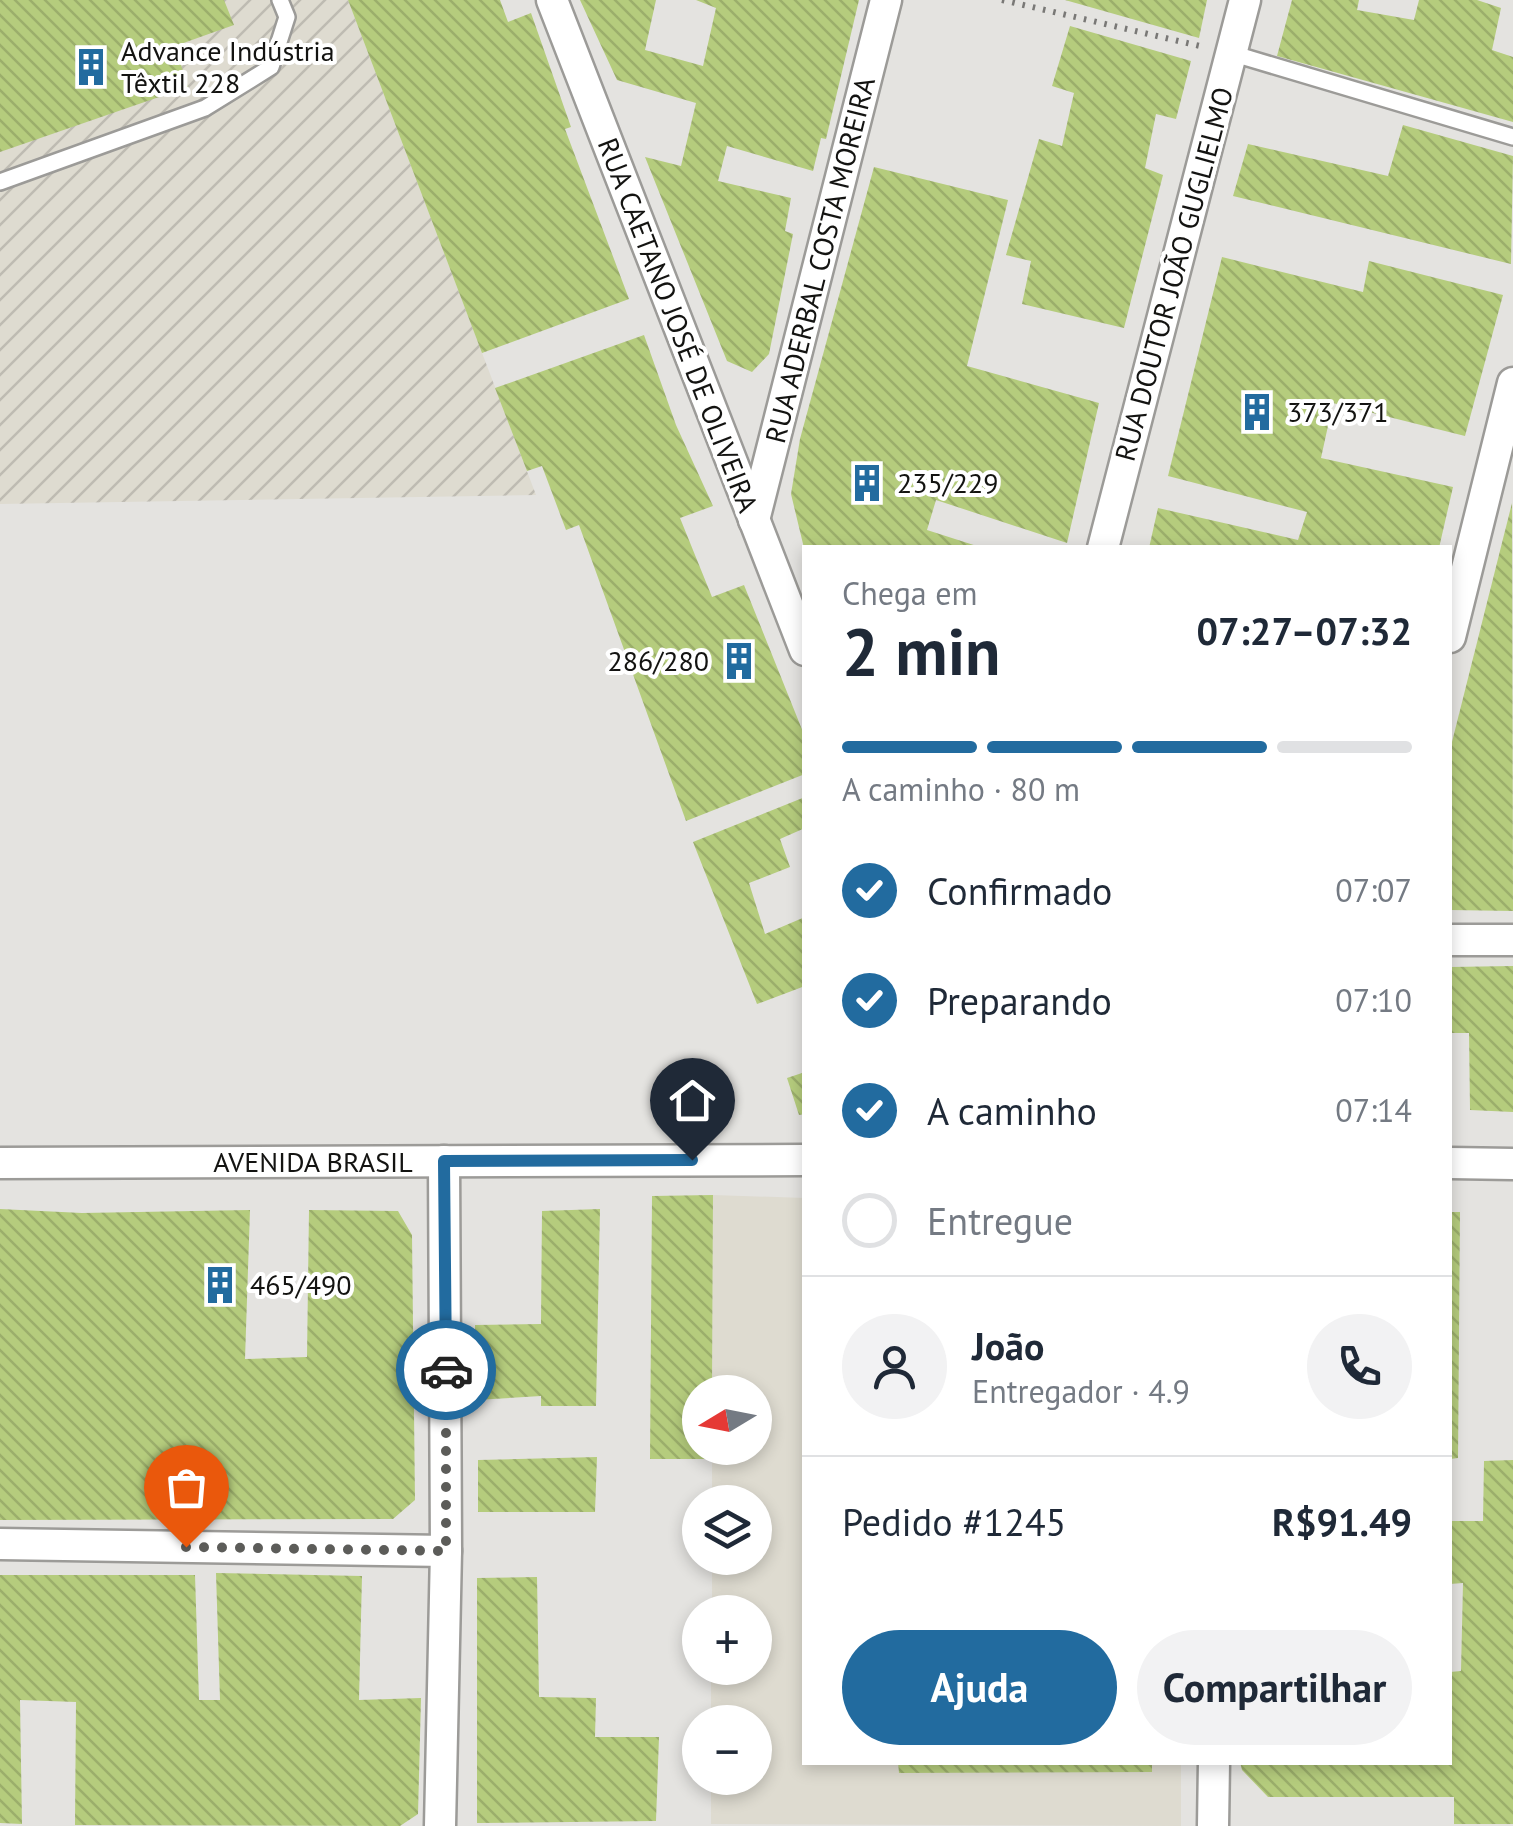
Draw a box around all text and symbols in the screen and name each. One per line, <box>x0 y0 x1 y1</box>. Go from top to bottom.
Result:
place label: Advance Indústria Têxtil 228 <box>121 32 335 101</box>
building icon: Advance Indústria Têxtil 228 <box>70 46 112 88</box>
street label: RUA ADERBAL COSTA MOREIRA <box>756 73 883 447</box>
street label: RUA DOUTOR JOÃO GUGLIELMO <box>1106 83 1241 465</box>
street label: RUA CAETANO JOSÉ DE OLIVEIRA <box>590 132 767 518</box>
building icon: 373/371 <box>1236 391 1278 433</box>
place label: 373/371 <box>1287 393 1388 430</box>
building icon: 235/229 <box>846 462 888 504</box>
place label: 235/229 <box>897 464 998 501</box>
text: Chega em <box>842 572 978 614</box>
text: 07:27–07:32 <box>1197 606 1412 655</box>
text: 2 min <box>842 609 1001 693</box>
building icon: 286/280 <box>718 640 760 682</box>
place label: 286/280 <box>608 642 709 679</box>
text: A caminho · 80 m <box>842 768 1080 810</box>
icon: check <box>842 863 897 918</box>
text: Confirmado <box>927 866 1112 915</box>
text: 07:07 <box>1335 869 1412 911</box>
icon: check <box>842 973 897 1028</box>
text: Preparando <box>927 976 1112 1025</box>
text: 07:10 <box>1335 979 1412 1021</box>
pin <box>650 1058 735 1161</box>
icon: home <box>665 1073 720 1128</box>
icon: check <box>842 1083 897 1138</box>
text: A caminho <box>927 1086 1097 1135</box>
text: 07:14 <box>1335 1089 1412 1131</box>
street label: AVENIDA BRASIL <box>213 1143 413 1180</box>
text: Entregue <box>927 1196 1073 1245</box>
building icon: 465/490 <box>199 1264 241 1306</box>
place label: 465/490 <box>250 1266 351 1303</box>
button: person <box>842 1314 947 1419</box>
button: phone <box>1307 1314 1412 1419</box>
courier <box>396 1320 496 1420</box>
text: João <box>972 1321 1044 1370</box>
icon: car <box>419 1343 474 1398</box>
text: Entregador · 4.9 <box>972 1370 1190 1412</box>
north arrow <box>682 1375 772 1465</box>
map controls <box>682 1375 772 1795</box>
pin <box>144 1445 229 1548</box>
icon: bag <box>159 1460 214 1515</box>
button: layers <box>682 1485 772 1575</box>
text: Pedido #1245 <box>842 1497 1066 1546</box>
text: R$91.49 <box>1272 1497 1412 1546</box>
button: + <box>682 1595 772 1685</box>
button: Ajuda <box>842 1630 1117 1745</box>
button: Compartilhar <box>1137 1630 1412 1745</box>
button: − <box>682 1705 772 1795</box>

